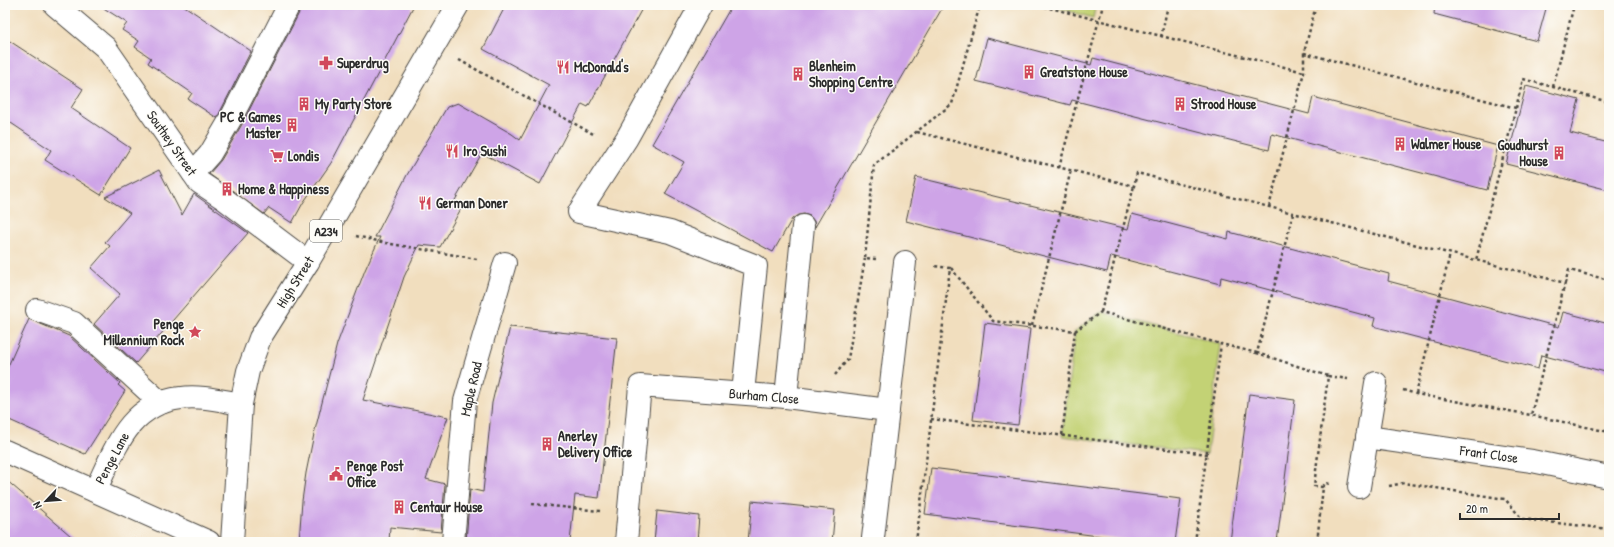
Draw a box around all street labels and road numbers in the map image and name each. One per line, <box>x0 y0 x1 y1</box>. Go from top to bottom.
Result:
street label: Southey Street <box>142 106 202 180</box>
road number: A234 <box>310 220 342 242</box>
street label: High Street <box>271 252 319 312</box>
street label: Maple Road <box>455 359 487 418</box>
street label: Burham Close <box>728 383 800 408</box>
street label: Penge Lane <box>90 428 134 488</box>
street label: Frant Close <box>1458 440 1520 467</box>

